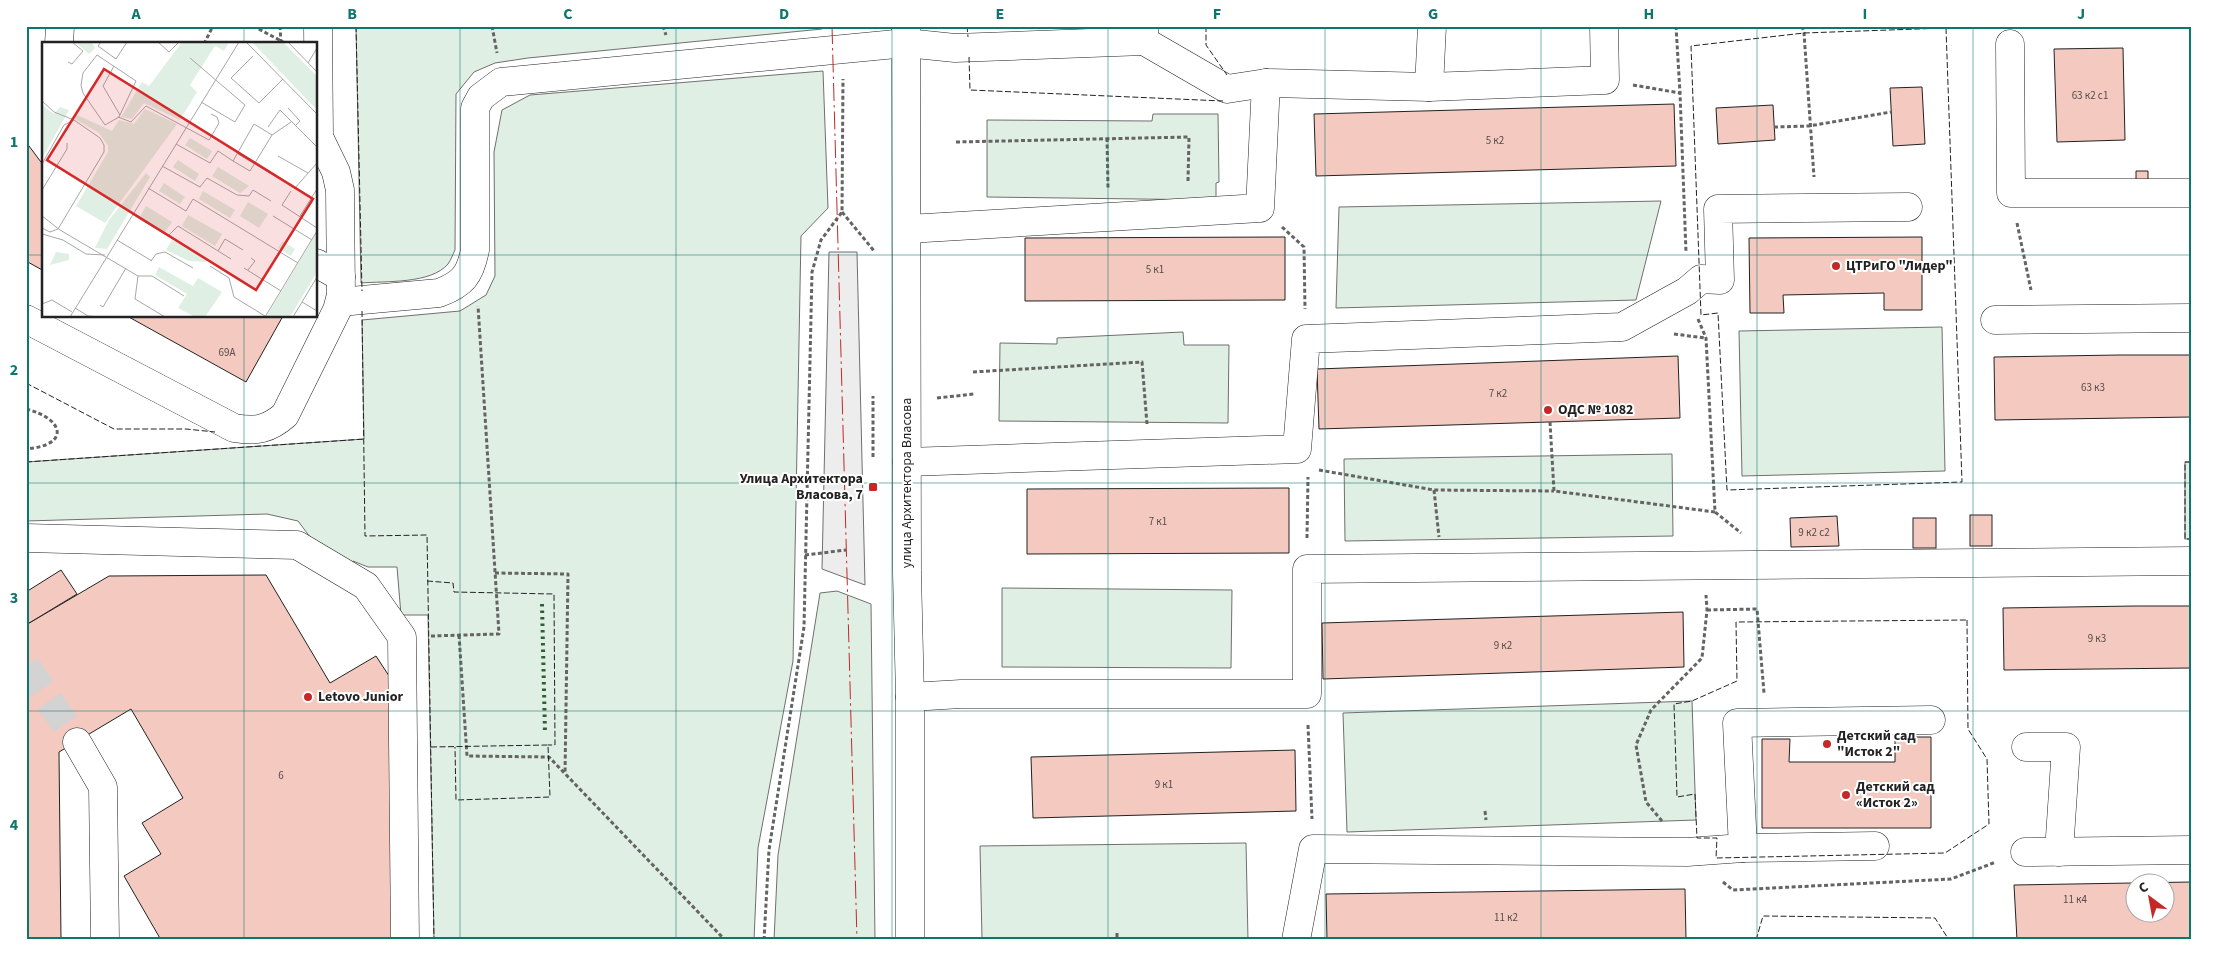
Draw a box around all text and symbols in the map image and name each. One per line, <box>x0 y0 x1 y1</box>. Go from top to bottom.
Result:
text: A <box>130 3 141 25</box>
text: B <box>347 3 357 25</box>
text: C <box>563 3 573 25</box>
text: D <box>779 3 789 25</box>
text: E <box>996 3 1004 25</box>
text: F <box>1213 3 1221 25</box>
text: G <box>1428 3 1438 25</box>
text: H <box>1644 3 1654 25</box>
text: I <box>1863 3 1867 25</box>
text: J <box>2077 3 2085 25</box>
inset map <box>42 42 318 318</box>
house number: 63 к2 с1 <box>2072 88 2108 103</box>
text: 1 <box>10 131 18 153</box>
house number: 5 к2 <box>1486 133 1504 148</box>
place label: ЦТРиГО "Лидер" <box>1846 256 1953 276</box>
marker: ЦТРиГО "Лидер" <box>1830 260 1842 272</box>
house number: 5 к1 <box>1146 262 1164 277</box>
house number: 69А <box>219 345 235 360</box>
text: 2 <box>10 359 18 381</box>
house number: 63 к3 <box>2081 380 2105 395</box>
house number: 7 к2 <box>1489 386 1507 401</box>
street label: улица Архитектора Власова <box>897 398 917 568</box>
place label: ОДС № 1082 <box>1558 400 1633 420</box>
marker: ОДС № 1082 <box>1542 404 1554 416</box>
place label: Улица Архитектора Власова, 7 <box>740 469 863 505</box>
marker: Улица Архитектора Власова, 7 <box>867 481 879 493</box>
house number: 7 к1 <box>1149 514 1167 529</box>
house number: 9 к2 с2 <box>1798 525 1830 540</box>
text: 3 <box>10 587 18 609</box>
house number: 9 к3 <box>2088 631 2106 646</box>
house number: 9 к2 <box>1494 638 1512 653</box>
place label: Letovo Junior <box>318 687 403 707</box>
marker: Letovo Junior <box>302 691 314 703</box>
place label: Детский сад "Исток 2" <box>1837 726 1916 762</box>
marker: Детский сад "Исток 2" <box>1821 738 1833 750</box>
house number: 6 <box>278 768 284 783</box>
house number: 9 к1 <box>1155 777 1173 792</box>
place label: Детский сад «Исток 2» <box>1856 777 1935 813</box>
marker: Детский сад «Исток 2» <box>1840 789 1852 801</box>
text: 4 <box>10 814 19 836</box>
north arrow <box>2124 874 2174 924</box>
text: С <box>2135 877 2152 898</box>
house number: 11 к4 <box>2063 892 2088 907</box>
house number: 11 к2 <box>1494 910 1518 925</box>

